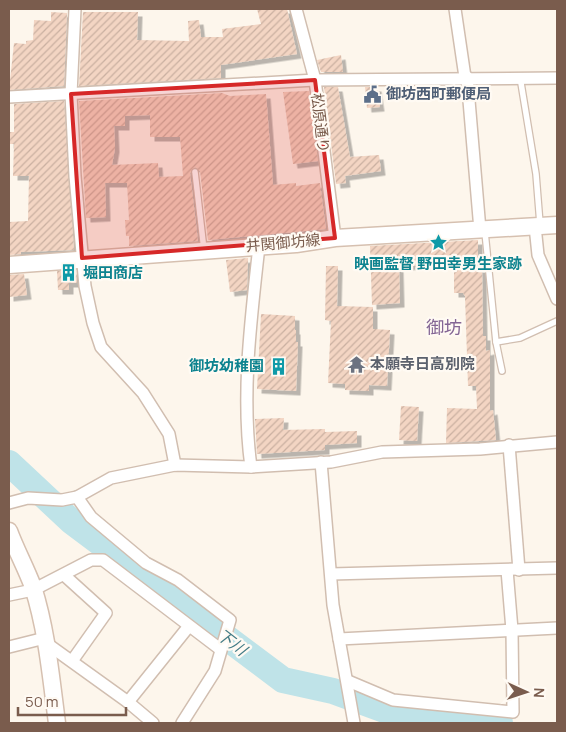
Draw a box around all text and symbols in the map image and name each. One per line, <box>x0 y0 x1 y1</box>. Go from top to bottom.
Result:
place label: 御坊西町郵便局 <box>386 83 491 104</box>
public building icon: 御坊西町郵便局 <box>362 84 382 104</box>
street label: 松原通り <box>306 92 335 154</box>
street label: 井関御坊線 <box>245 229 321 256</box>
place icon: 映画監督 野田幸男生家跡 <box>428 233 448 253</box>
place label: 映画監督 野田幸男生家跡 <box>354 253 522 274</box>
place label: 堀田商店 <box>83 262 143 283</box>
building icon: 堀田商店 <box>59 263 79 283</box>
district label: 御坊 <box>426 315 462 339</box>
place label: 本願寺日高別院 <box>370 353 475 374</box>
temple icon: 本願寺日高別院 <box>346 354 366 374</box>
place label: 御坊幼稚園 <box>189 355 264 376</box>
building icon: 御坊幼稚園 <box>268 356 288 376</box>
water label: 下川 <box>213 624 253 662</box>
north arrow <box>501 667 551 717</box>
scale bar <box>18 684 125 716</box>
text: N <box>530 687 549 698</box>
text: 50 m <box>25 691 59 712</box>

